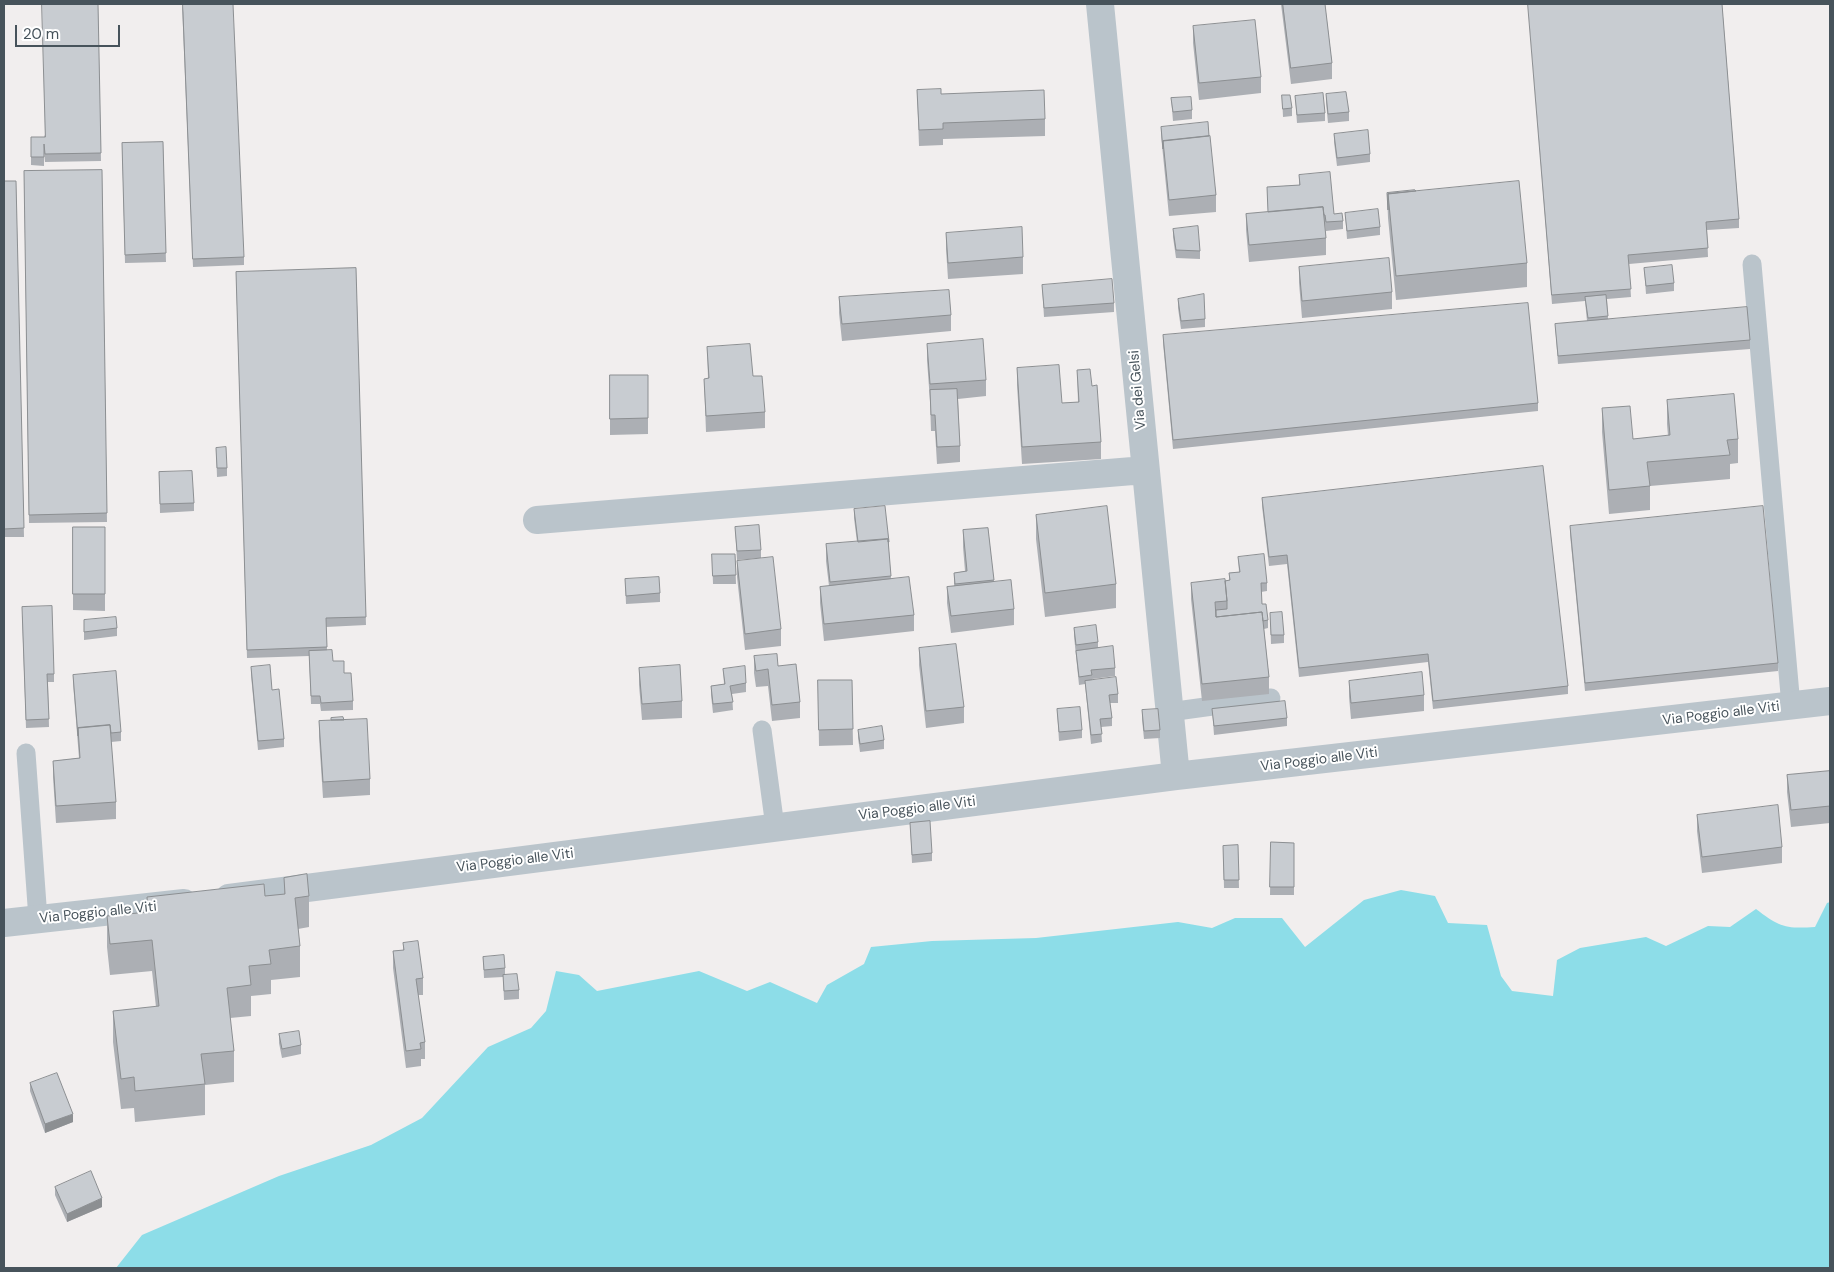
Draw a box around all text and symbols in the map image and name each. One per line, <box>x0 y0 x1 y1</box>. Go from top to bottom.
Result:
scale bar <box>18 15 122 47</box>
text: 20 m <box>23 24 59 44</box>
street label: Via dei Gelsi <box>1126 349 1150 431</box>
street label: Via Poggio alle Viti <box>1661 698 1781 730</box>
street label: Via Poggio alle Viti <box>1259 744 1379 776</box>
street label: Via Poggio alle Viti <box>857 793 977 825</box>
street label: Via Poggio alle Viti <box>455 845 575 877</box>
street label: Via Poggio alle Viti <box>38 898 158 928</box>

